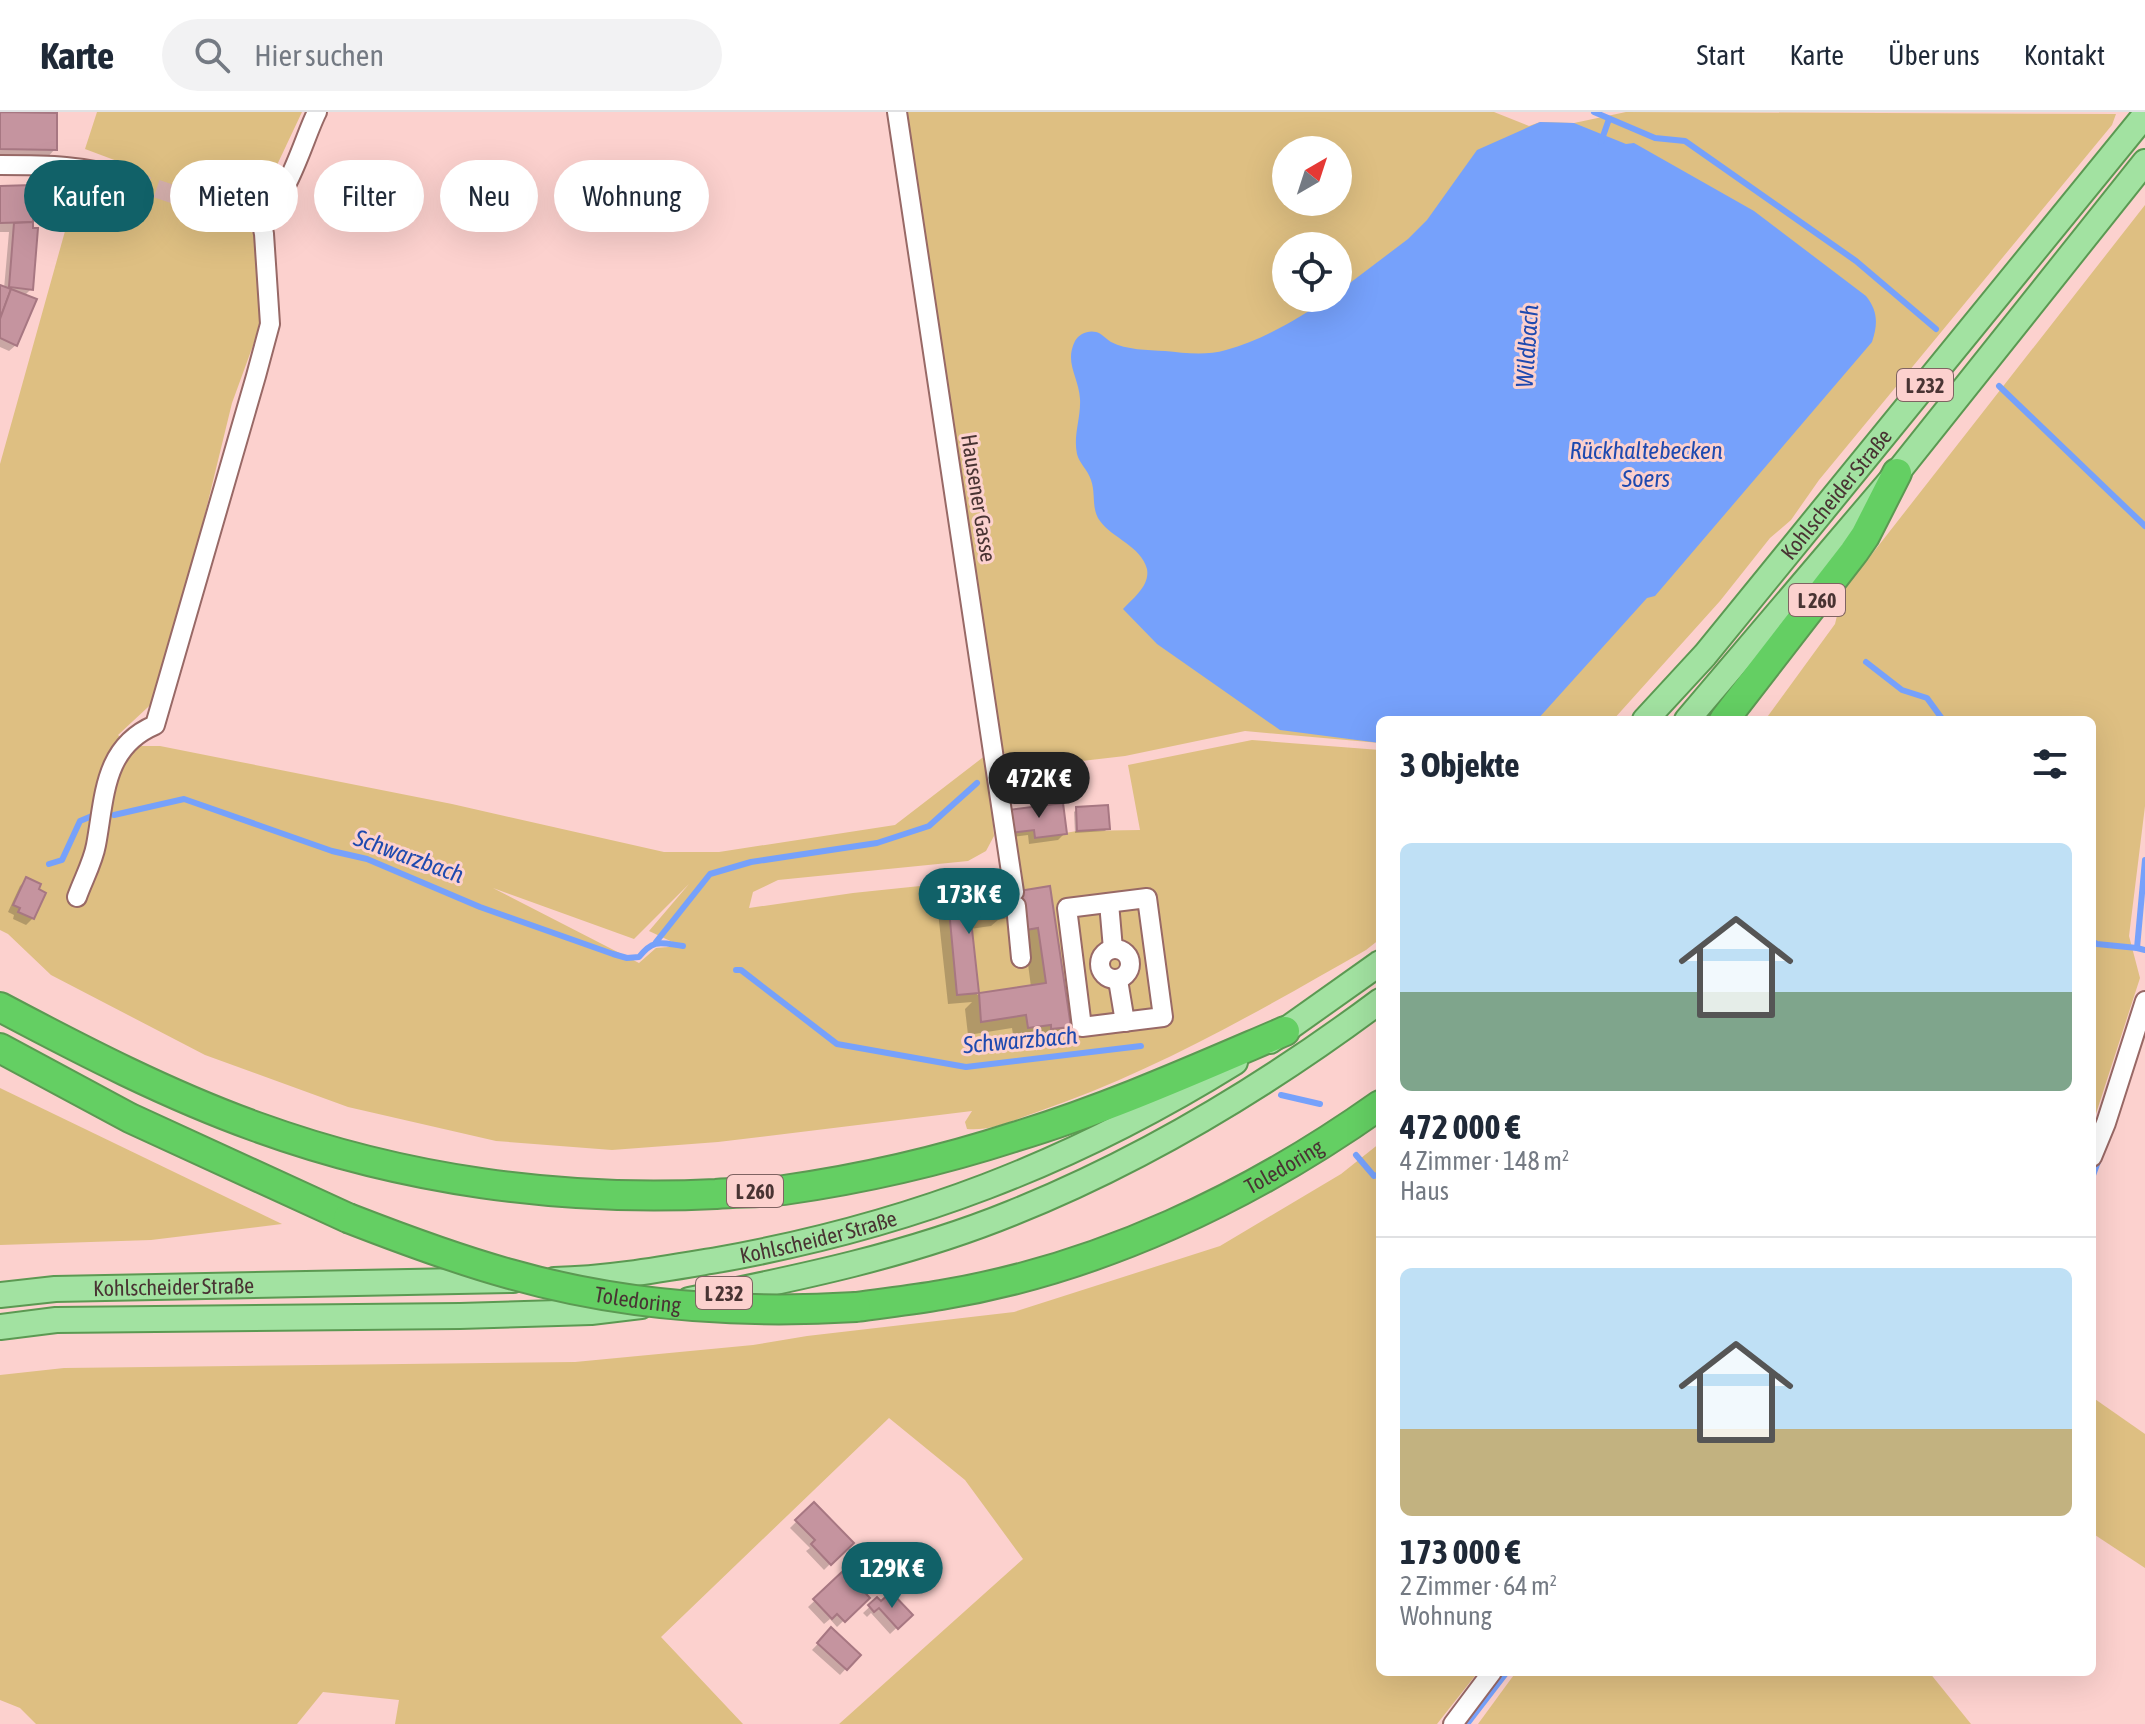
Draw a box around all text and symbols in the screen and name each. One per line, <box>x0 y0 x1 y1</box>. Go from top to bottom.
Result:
search box <box>162 19 722 91</box>
icon: search <box>190 33 234 77</box>
text: Karte <box>40 34 114 77</box>
text: Hier suchen <box>254 38 384 72</box>
text: Start <box>1696 39 1745 71</box>
text: Karte <box>1789 39 1844 71</box>
text: Über uns <box>1888 39 1980 71</box>
text: Kontakt <box>2024 39 2105 71</box>
north arrow <box>1272 136 1352 216</box>
map controls <box>1272 136 1352 312</box>
chip: Kaufen <box>24 160 154 232</box>
chip: Mieten <box>170 160 298 232</box>
chip: Filter <box>314 160 424 232</box>
chip: Neu <box>440 160 538 232</box>
chip: Wohnung <box>554 160 709 232</box>
button: locate <box>1272 232 1352 312</box>
water label: Wildbach <box>1511 303 1543 389</box>
road number: L 232 <box>1897 369 1953 401</box>
street label: Kohlscheider Straße <box>1775 423 1897 565</box>
street label: Hausener Gasse <box>956 432 1002 564</box>
water label: Rückhaltebecken Soers <box>1569 437 1723 492</box>
road number: L 260 <box>1789 584 1845 616</box>
icon: filters <box>2028 742 2072 786</box>
text: 3 Objekte <box>1400 745 1520 784</box>
pin: 472K € <box>974 752 1104 820</box>
text: 472K € <box>1007 763 1071 793</box>
water label: Schwarzbach <box>350 823 468 888</box>
pin: 173K € <box>904 868 1034 936</box>
text: 173K € <box>937 879 1001 909</box>
icon: home <box>1664 895 1808 1039</box>
water label: Schwarzbach <box>961 1022 1079 1059</box>
text: 472 000 € <box>1400 1107 1521 1146</box>
street label: Toledoring <box>1240 1133 1328 1199</box>
text: 4 Zimmer · 148 m² <box>1400 1146 1569 1176</box>
road number: L 260 <box>727 1175 783 1207</box>
text: Haus <box>1400 1176 1449 1206</box>
street label: Kohlscheider Straße <box>737 1205 900 1269</box>
street label: Kohlscheider Straße <box>93 1272 254 1301</box>
road number: L 232 <box>696 1277 752 1309</box>
street label: Toledoring <box>593 1281 683 1318</box>
icon: home <box>1664 1320 1808 1464</box>
text: 173 000 € <box>1400 1532 1521 1571</box>
pin: 129K € <box>827 1542 957 1610</box>
text: 129K € <box>860 1553 924 1583</box>
text: 2 Zimmer · 64 m² <box>1400 1571 1557 1601</box>
text: Wohnung <box>1400 1601 1492 1631</box>

